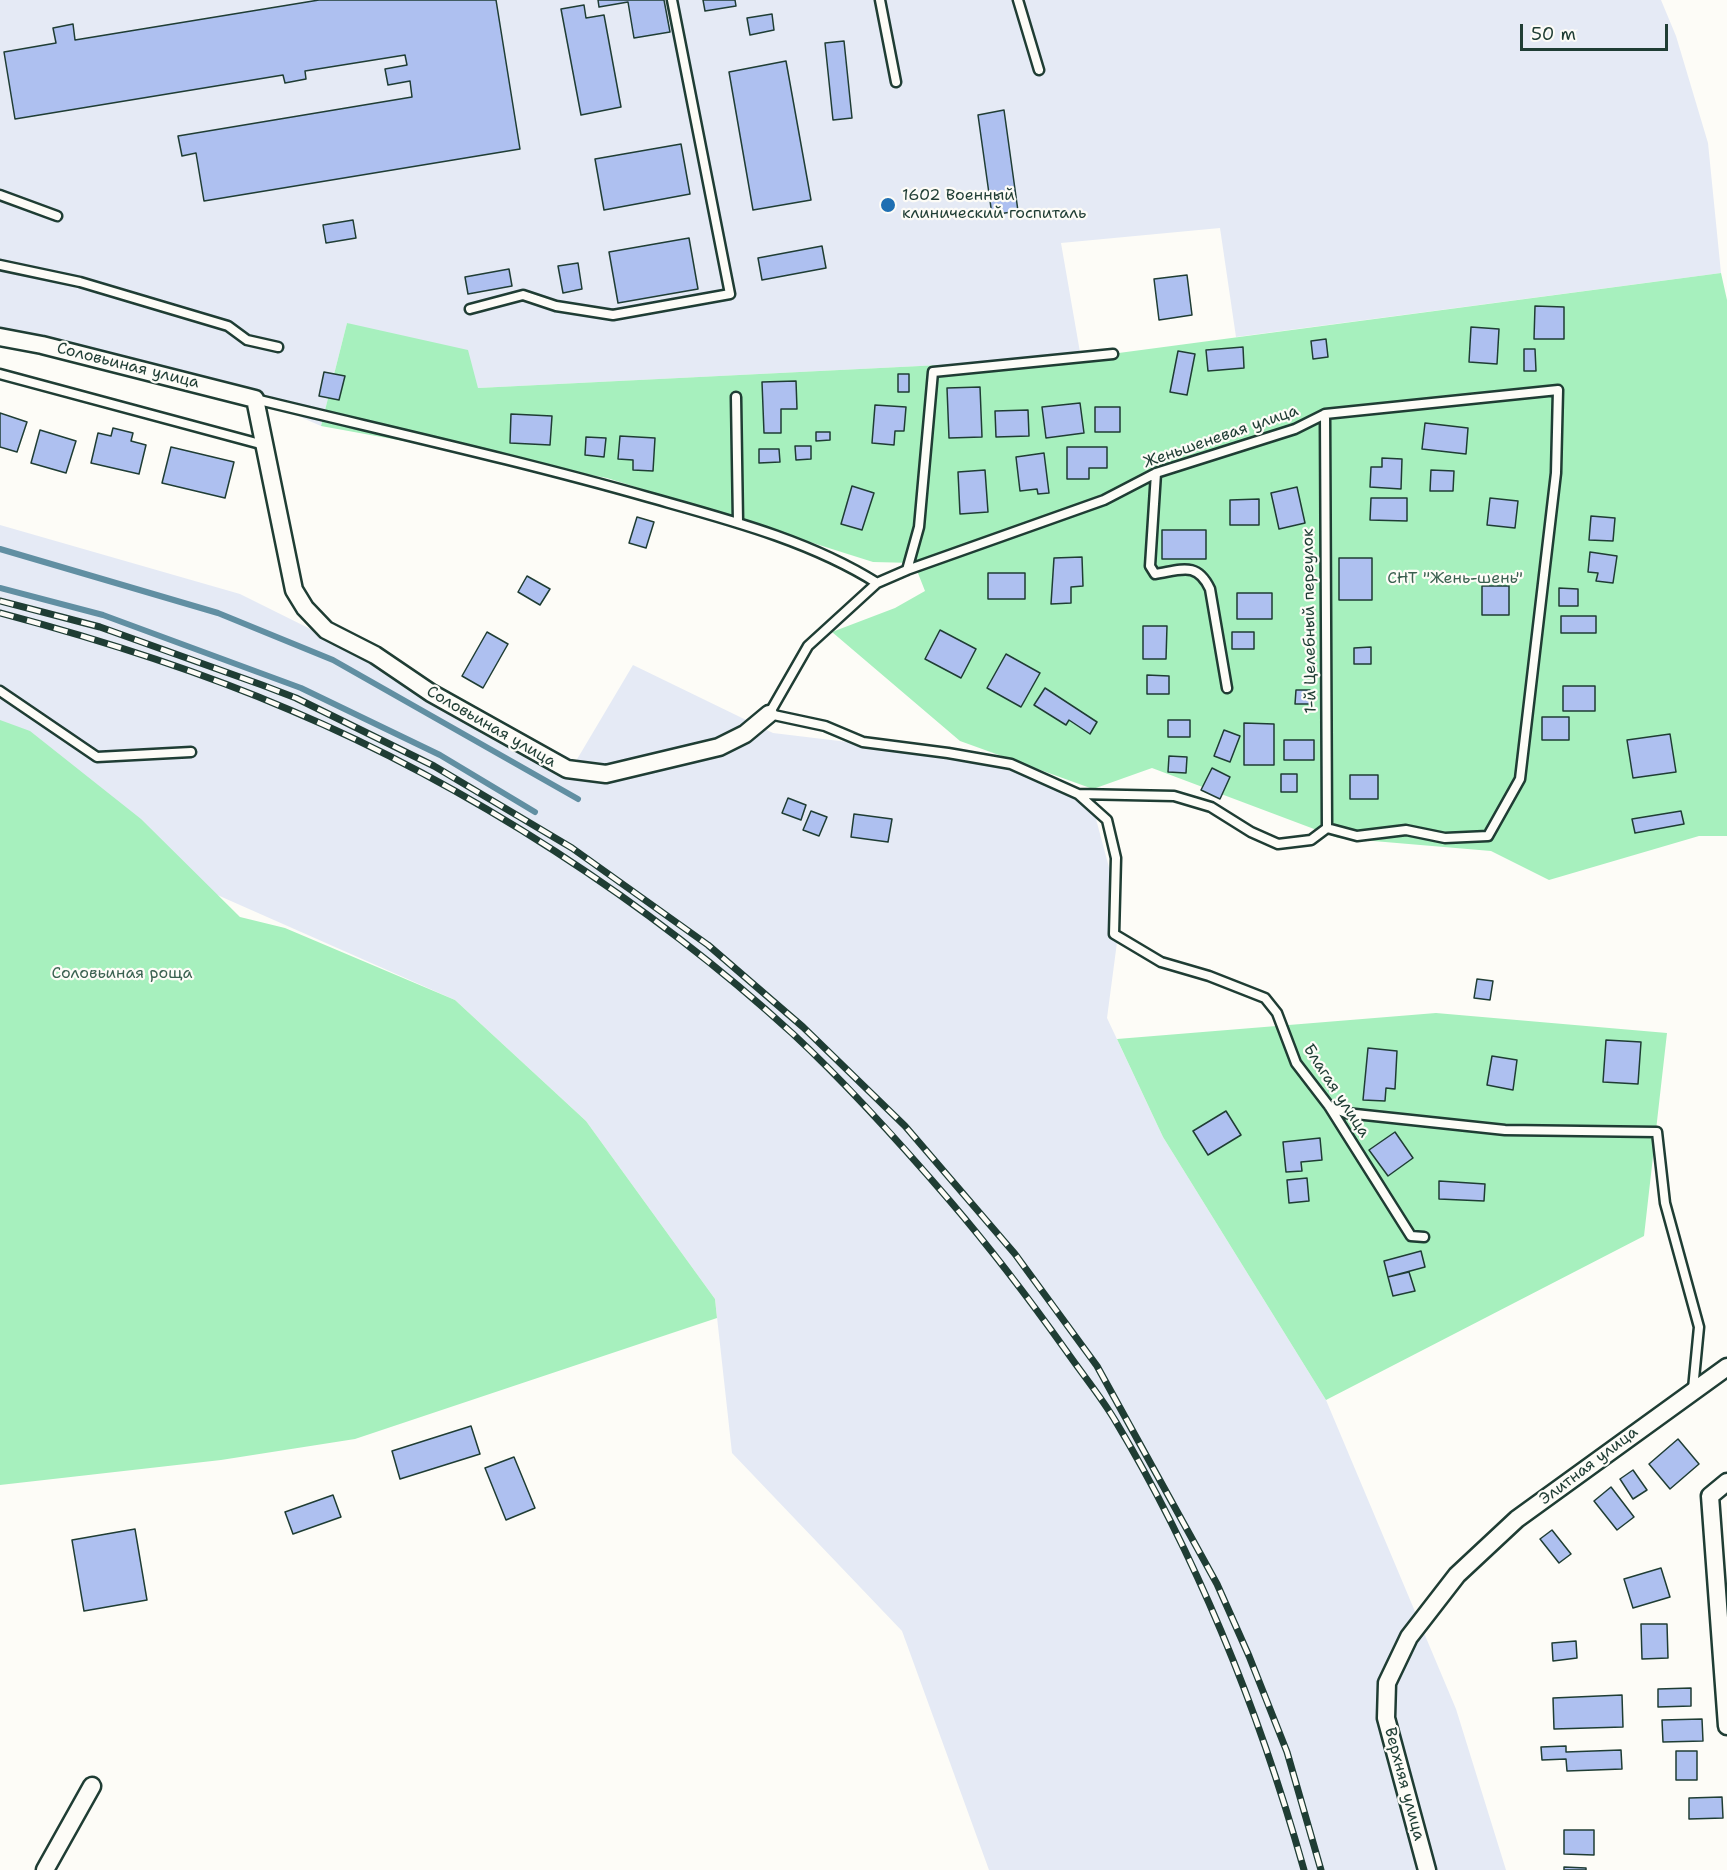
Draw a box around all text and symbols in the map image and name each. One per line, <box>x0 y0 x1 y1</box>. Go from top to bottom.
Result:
scale bar <box>1523 12 1672 50</box>
text: 50 m <box>1531 22 1576 46</box>
place label: 1602 Военный клинический госпиталь <box>902 186 1086 224</box>
marker: 1602 Военный клинический госпиталь <box>879 196 897 214</box>
street label: Соловьиная улица <box>55 339 201 393</box>
street label: Женьшеневая улица <box>1141 401 1301 473</box>
street label: 1-й Целебный переулок <box>1299 528 1321 714</box>
park label: СНТ "Жень-шень" <box>1387 569 1523 589</box>
street label: Соловьиная улица <box>423 682 559 772</box>
park label: Соловьиная роща <box>51 964 193 984</box>
street label: Благая улица <box>1299 1041 1373 1141</box>
street label: Элитная улица <box>1536 1423 1642 1509</box>
street label: Верхняя улица <box>1380 1725 1428 1843</box>

